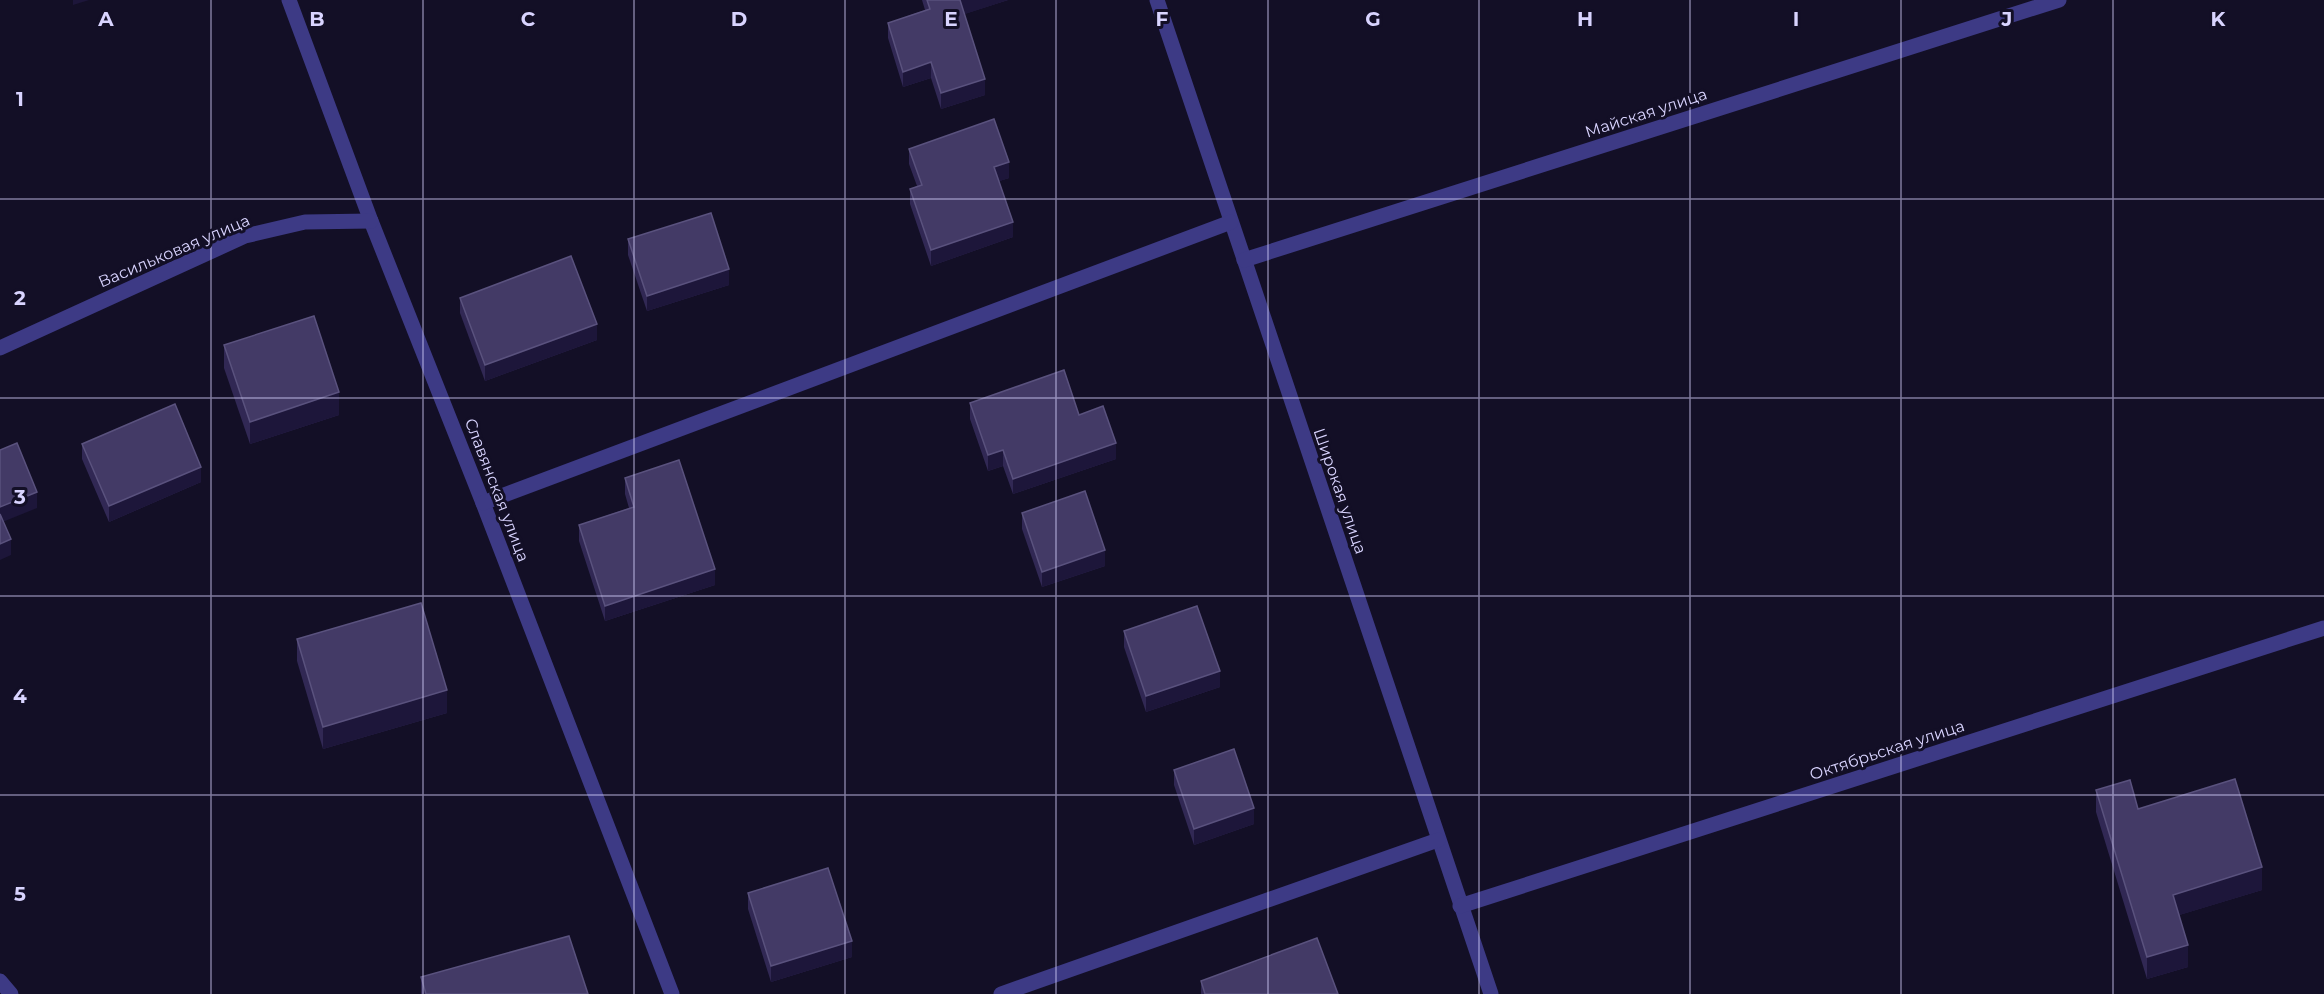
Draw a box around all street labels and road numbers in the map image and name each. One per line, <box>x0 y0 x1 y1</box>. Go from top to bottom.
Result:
street label: Майская улица <box>1583 84 1709 142</box>
street label: Васильковая улица <box>95 210 253 292</box>
street label: Славянская улица <box>461 416 533 564</box>
street label: Широкая улица <box>1310 426 1370 556</box>
street label: Октябрьская улица <box>1807 716 1967 784</box>

